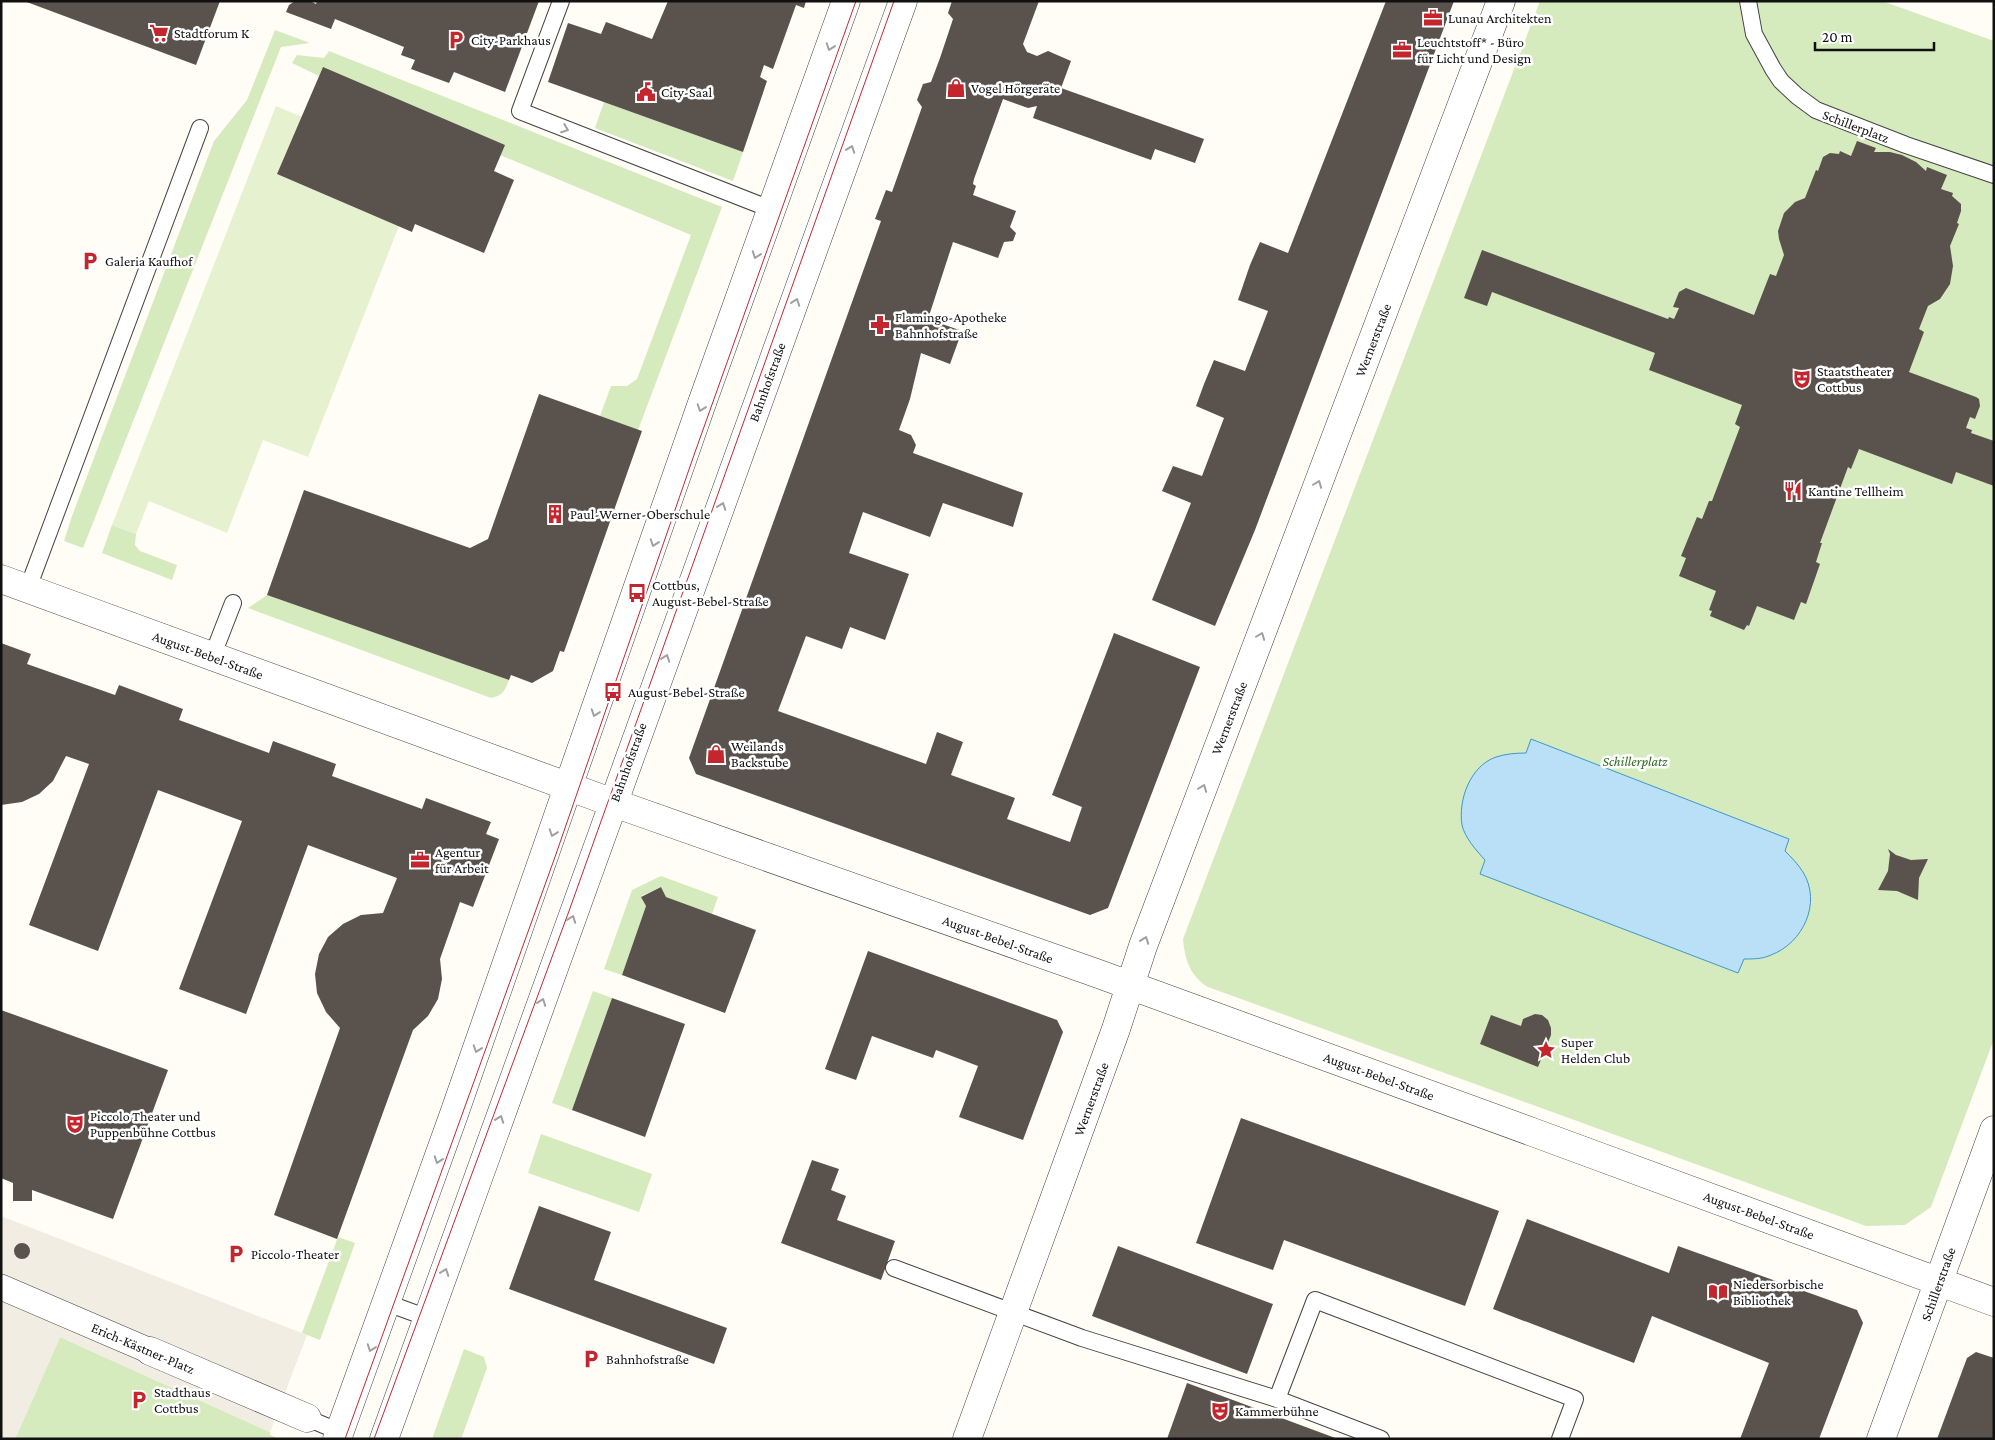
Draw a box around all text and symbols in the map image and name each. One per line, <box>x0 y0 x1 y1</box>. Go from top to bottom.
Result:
office icon: Lunau Architekten <box>1422 7 1444 29</box>
place label: Lunau Architekten <box>1448 10 1552 26</box>
scale bar <box>1815 20 1934 52</box>
supermarket icon: Stadtforum K <box>148 22 170 44</box>
place label: Stadtforum K <box>174 25 250 41</box>
parking icon: City-Parkhaus <box>445 29 467 51</box>
text: 20 m <box>1822 29 1853 45</box>
place label: City-Parkhaus <box>471 32 551 48</box>
place label: Leuchtstoff* - Büro für Licht und Design <box>1417 34 1532 66</box>
office icon: Leuchtstoff* - Büro für Licht und Design <box>1391 39 1413 61</box>
one-way arrow <box>826 42 836 51</box>
shop icon: Vogel Hörgeräte <box>945 77 967 99</box>
place label: Vogel Hörgeräte <box>971 80 1060 96</box>
public building icon: City-Saal <box>635 81 657 103</box>
place label: City-Saal <box>661 84 712 100</box>
street label: Schillerplatz <box>1820 106 1892 146</box>
one-way arrow <box>561 123 569 133</box>
one-way arrow <box>845 145 855 154</box>
parking icon: Galeria Kaufhof <box>79 250 101 272</box>
one-way arrow <box>752 251 762 259</box>
place label: Galeria Kaufhof <box>105 253 193 269</box>
one-way arrow <box>790 298 800 307</box>
street label: Wernerstraße <box>1352 301 1394 379</box>
place label: Flamingo-Apotheke Bahnhofstraße <box>895 309 1007 341</box>
pharmacy icon: Flamingo-Apotheke Bahnhofstraße <box>869 314 891 336</box>
street label: Bahnhofstraße <box>745 340 789 424</box>
place label: Staatstheater Cottbus <box>1817 363 1892 395</box>
theatre icon: Staatstheater Cottbus <box>1791 368 1813 390</box>
one-way arrow <box>696 403 706 412</box>
restaurant icon: Kantine Tellheim <box>1782 480 1804 502</box>
one-way arrow <box>1312 481 1322 489</box>
place label: Kantine Tellheim <box>1808 483 1904 499</box>
one-way arrow <box>716 502 726 510</box>
building icon: Paul-Werner-Oberschule <box>544 503 566 525</box>
place label: Paul-Werner-Oberschule <box>570 506 710 522</box>
one-way arrow <box>650 538 660 547</box>
place label: Cottbus, August-Bebel-Straße <box>652 577 769 609</box>
bus stop icon: Cottbus, August-Bebel-Straße <box>626 582 648 604</box>
street label: August-Bebel-Straße <box>150 628 266 682</box>
one-way arrow <box>1255 633 1265 641</box>
one-way arrow <box>660 655 670 663</box>
street label: Wernerstraße <box>1208 679 1250 757</box>
bus stop icon: August-Bebel-Straße <box>602 681 624 703</box>
place label: August-Bebel-Straße <box>628 684 745 700</box>
one-way arrow <box>591 708 601 717</box>
street label: Bahnhofstraße <box>606 720 650 804</box>
place label: Weilands Backstube <box>731 738 788 770</box>
shop icon: Weilands Backstube <box>705 743 727 765</box>
park label: Schillerplatz <box>1602 753 1668 769</box>
one-way arrow <box>1197 785 1207 793</box>
one-way arrow <box>549 828 559 836</box>
place label: Agentur für Arbeit <box>435 844 489 876</box>
office icon: Agentur für Arbeit <box>409 849 431 871</box>
street label: August-Bebel-Straße <box>940 912 1056 966</box>
one-way arrow <box>566 915 576 923</box>
one-way arrow <box>1139 937 1149 945</box>
one-way arrow <box>536 998 546 1006</box>
place label: Super Helden Club <box>1561 1034 1630 1066</box>
place icon: Super Helden Club <box>1535 1039 1557 1061</box>
one-way arrow <box>473 1045 483 1053</box>
street label: August-Bebel-Straße <box>1321 1049 1437 1103</box>
street label: Wernerstraße <box>1070 1060 1112 1138</box>
place label: Piccolo Theater und Puppenbühne Cottbus <box>90 1108 216 1140</box>
theatre icon: Piccolo Theater und Puppenbühne Cottbus <box>64 1113 86 1135</box>
one-way arrow <box>494 1115 504 1124</box>
one-way arrow <box>434 1156 444 1164</box>
street label: August-Bebel-Straße <box>1701 1188 1817 1242</box>
parking icon: Piccolo-Theater <box>225 1243 247 1265</box>
street label: Schillerstraße <box>1917 1245 1959 1323</box>
place label: Piccolo-Theater <box>251 1246 339 1262</box>
one-way arrow <box>439 1268 449 1277</box>
place label: Niedersorbische Bibliothek <box>1733 1276 1824 1308</box>
library icon: Niedersorbische Bibliothek <box>1707 1281 1729 1303</box>
street label: Erich-Kästner-Platz <box>89 1319 197 1377</box>
one-way arrow <box>367 1344 377 1352</box>
parking icon: Bahnhofstraße <box>580 1348 602 1370</box>
place label: Bahnhofstraße <box>606 1351 689 1367</box>
place label: Stadthaus Cottbus <box>154 1384 211 1416</box>
parking icon: Stadthaus Cottbus <box>128 1389 150 1411</box>
theatre icon: Kammerbühne <box>1209 1400 1231 1422</box>
place label: Kammerbühne <box>1235 1403 1319 1419</box>

